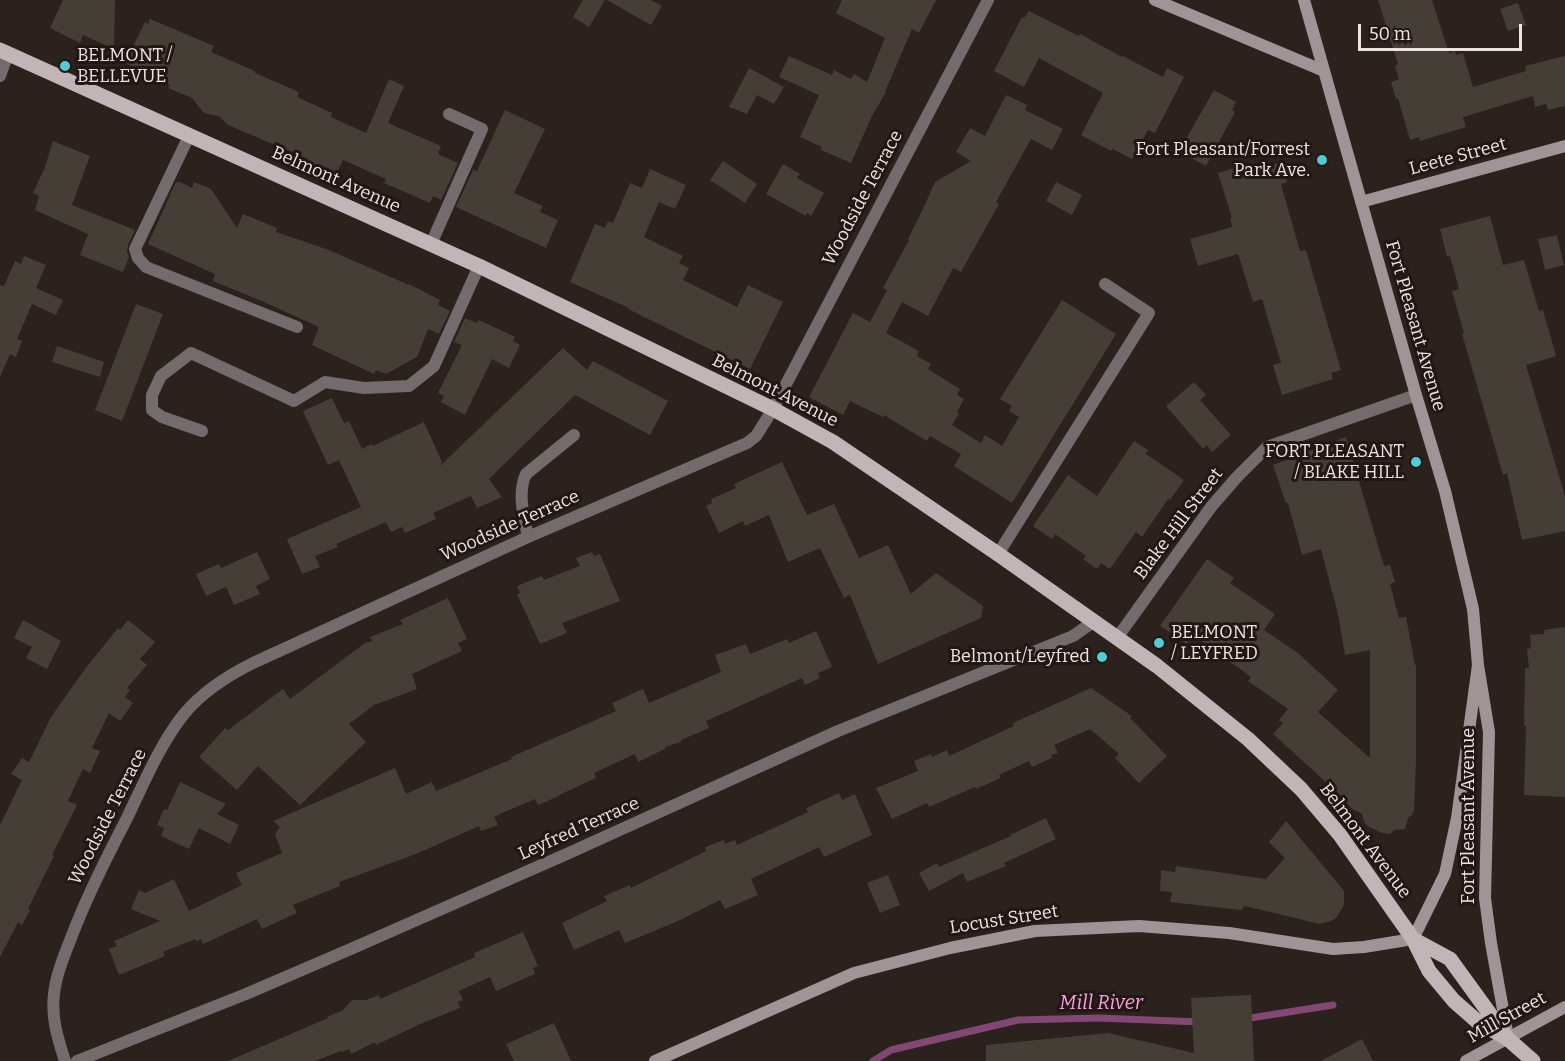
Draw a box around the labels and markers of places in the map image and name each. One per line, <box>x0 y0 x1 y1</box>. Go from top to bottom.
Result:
place label: BELMONT / BELLEVUE <box>77 45 172 88</box>
marker: BELMONT / BELLEVUE <box>58 59 72 73</box>
place label: Fort Pleasant/Forrest Park Ave. <box>1135 139 1310 182</box>
marker: Fort Pleasant/Forrest Park Ave. <box>1315 153 1329 167</box>
place label: FORT PLEASANT / BLAKE HILL <box>1265 441 1404 484</box>
marker: FORT PLEASANT / BLAKE HILL <box>1409 455 1423 469</box>
place label: BELMONT / LEYFRED <box>1171 622 1258 664</box>
marker: BELMONT / LEYFRED <box>1152 636 1166 650</box>
place label: Belmont/Leyfred <box>950 646 1090 668</box>
marker: Belmont/Leyfred <box>1095 650 1109 664</box>

